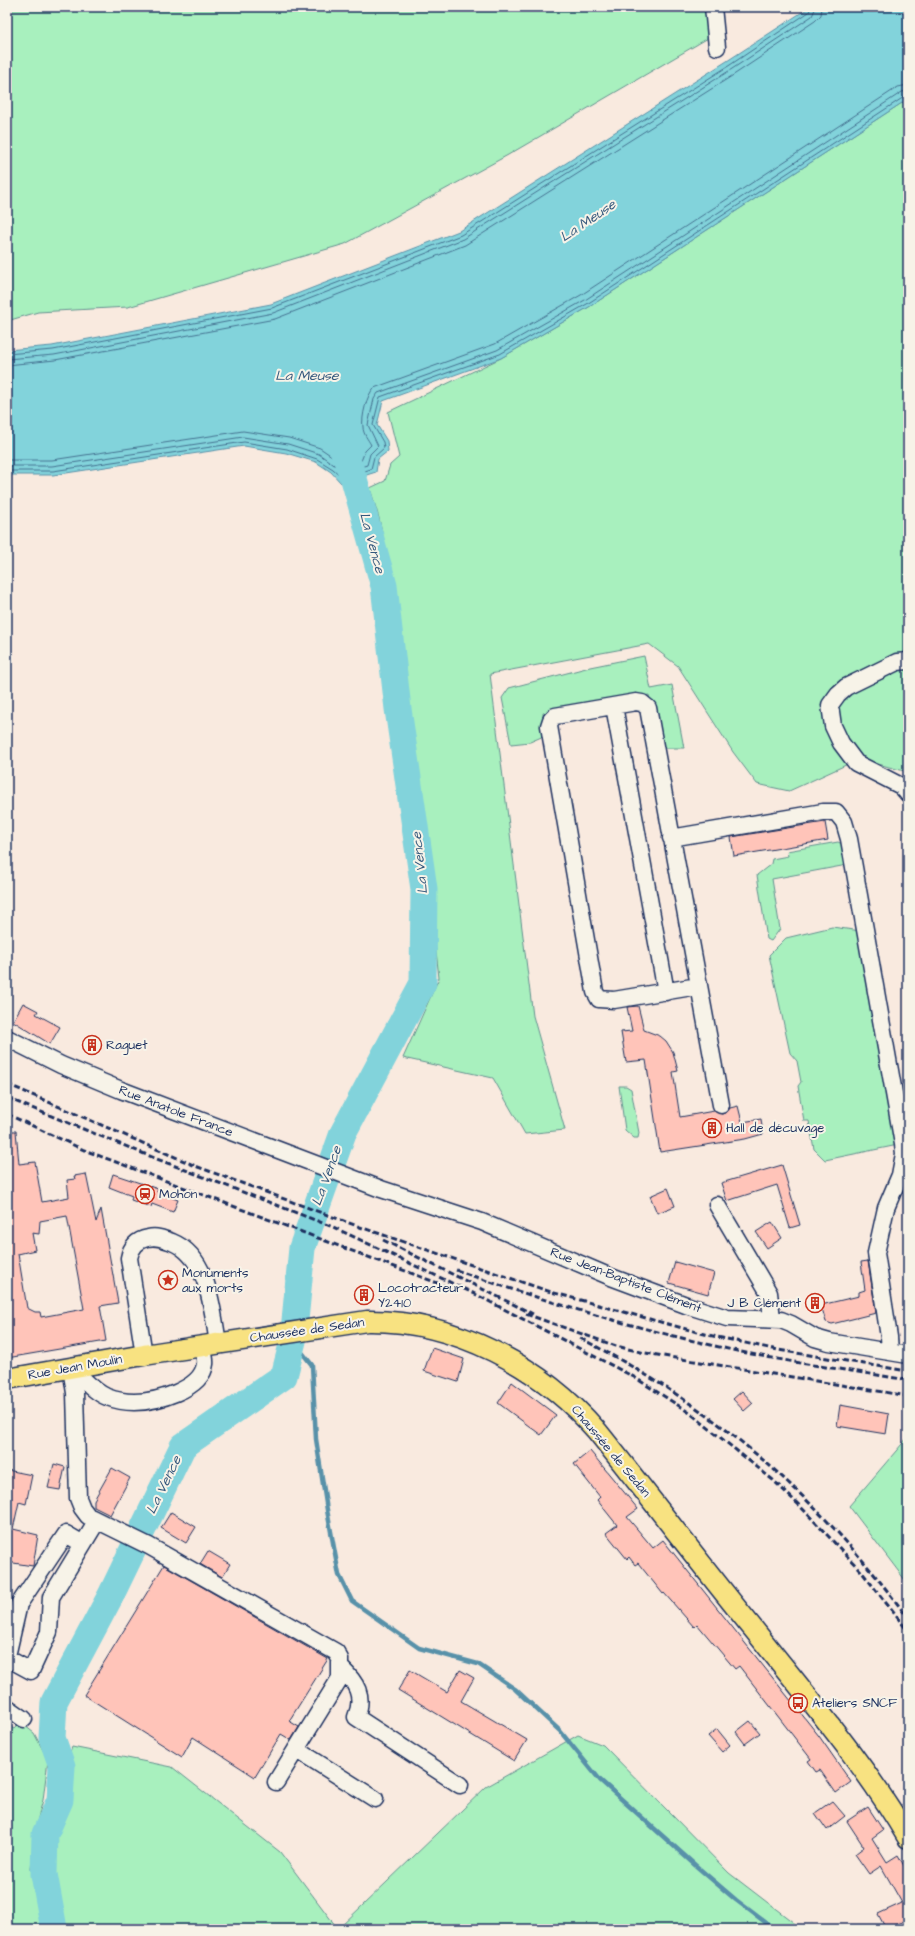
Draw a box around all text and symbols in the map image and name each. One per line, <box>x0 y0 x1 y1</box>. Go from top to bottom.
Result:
water label: La Meuse <box>556 194 621 247</box>
water label: La Meuse <box>275 366 340 386</box>
water label: La Vence <box>354 510 390 577</box>
water label: La Vence <box>407 830 433 895</box>
building icon: Raguet <box>81 1034 103 1056</box>
place label: Raguet <box>106 1036 148 1055</box>
street label: Rue Anatole France <box>116 1081 236 1141</box>
building icon: Hall de décuvage <box>701 1117 723 1139</box>
place label: Hall de décuvage <box>726 1119 824 1138</box>
water label: La Vence <box>307 1142 348 1209</box>
station icon: Mohon <box>134 1183 156 1205</box>
place label: Mohon <box>159 1185 198 1203</box>
street label: Rue Jean-Baptiste Clément <box>548 1243 705 1317</box>
place label: Monuments aux morts <box>182 1264 249 1297</box>
place icon: Monuments aux morts <box>157 1269 179 1291</box>
place label: Locotracteur Y2410 <box>378 1279 463 1312</box>
building icon: Locotracteur Y2410 <box>353 1284 375 1306</box>
building icon: J B Clément <box>804 1292 826 1314</box>
place label: J B Clément <box>727 1294 802 1312</box>
street label: Chaussée de Sedan <box>249 1313 366 1347</box>
street label: Rue Jean Moulin <box>26 1350 124 1384</box>
street label: Chaussée de Sedan <box>567 1401 655 1501</box>
water label: La Vence <box>141 1451 187 1517</box>
bus stop icon: Ateliers SNCF <box>787 1692 809 1714</box>
place label: Ateliers SNCF <box>812 1694 897 1712</box>

